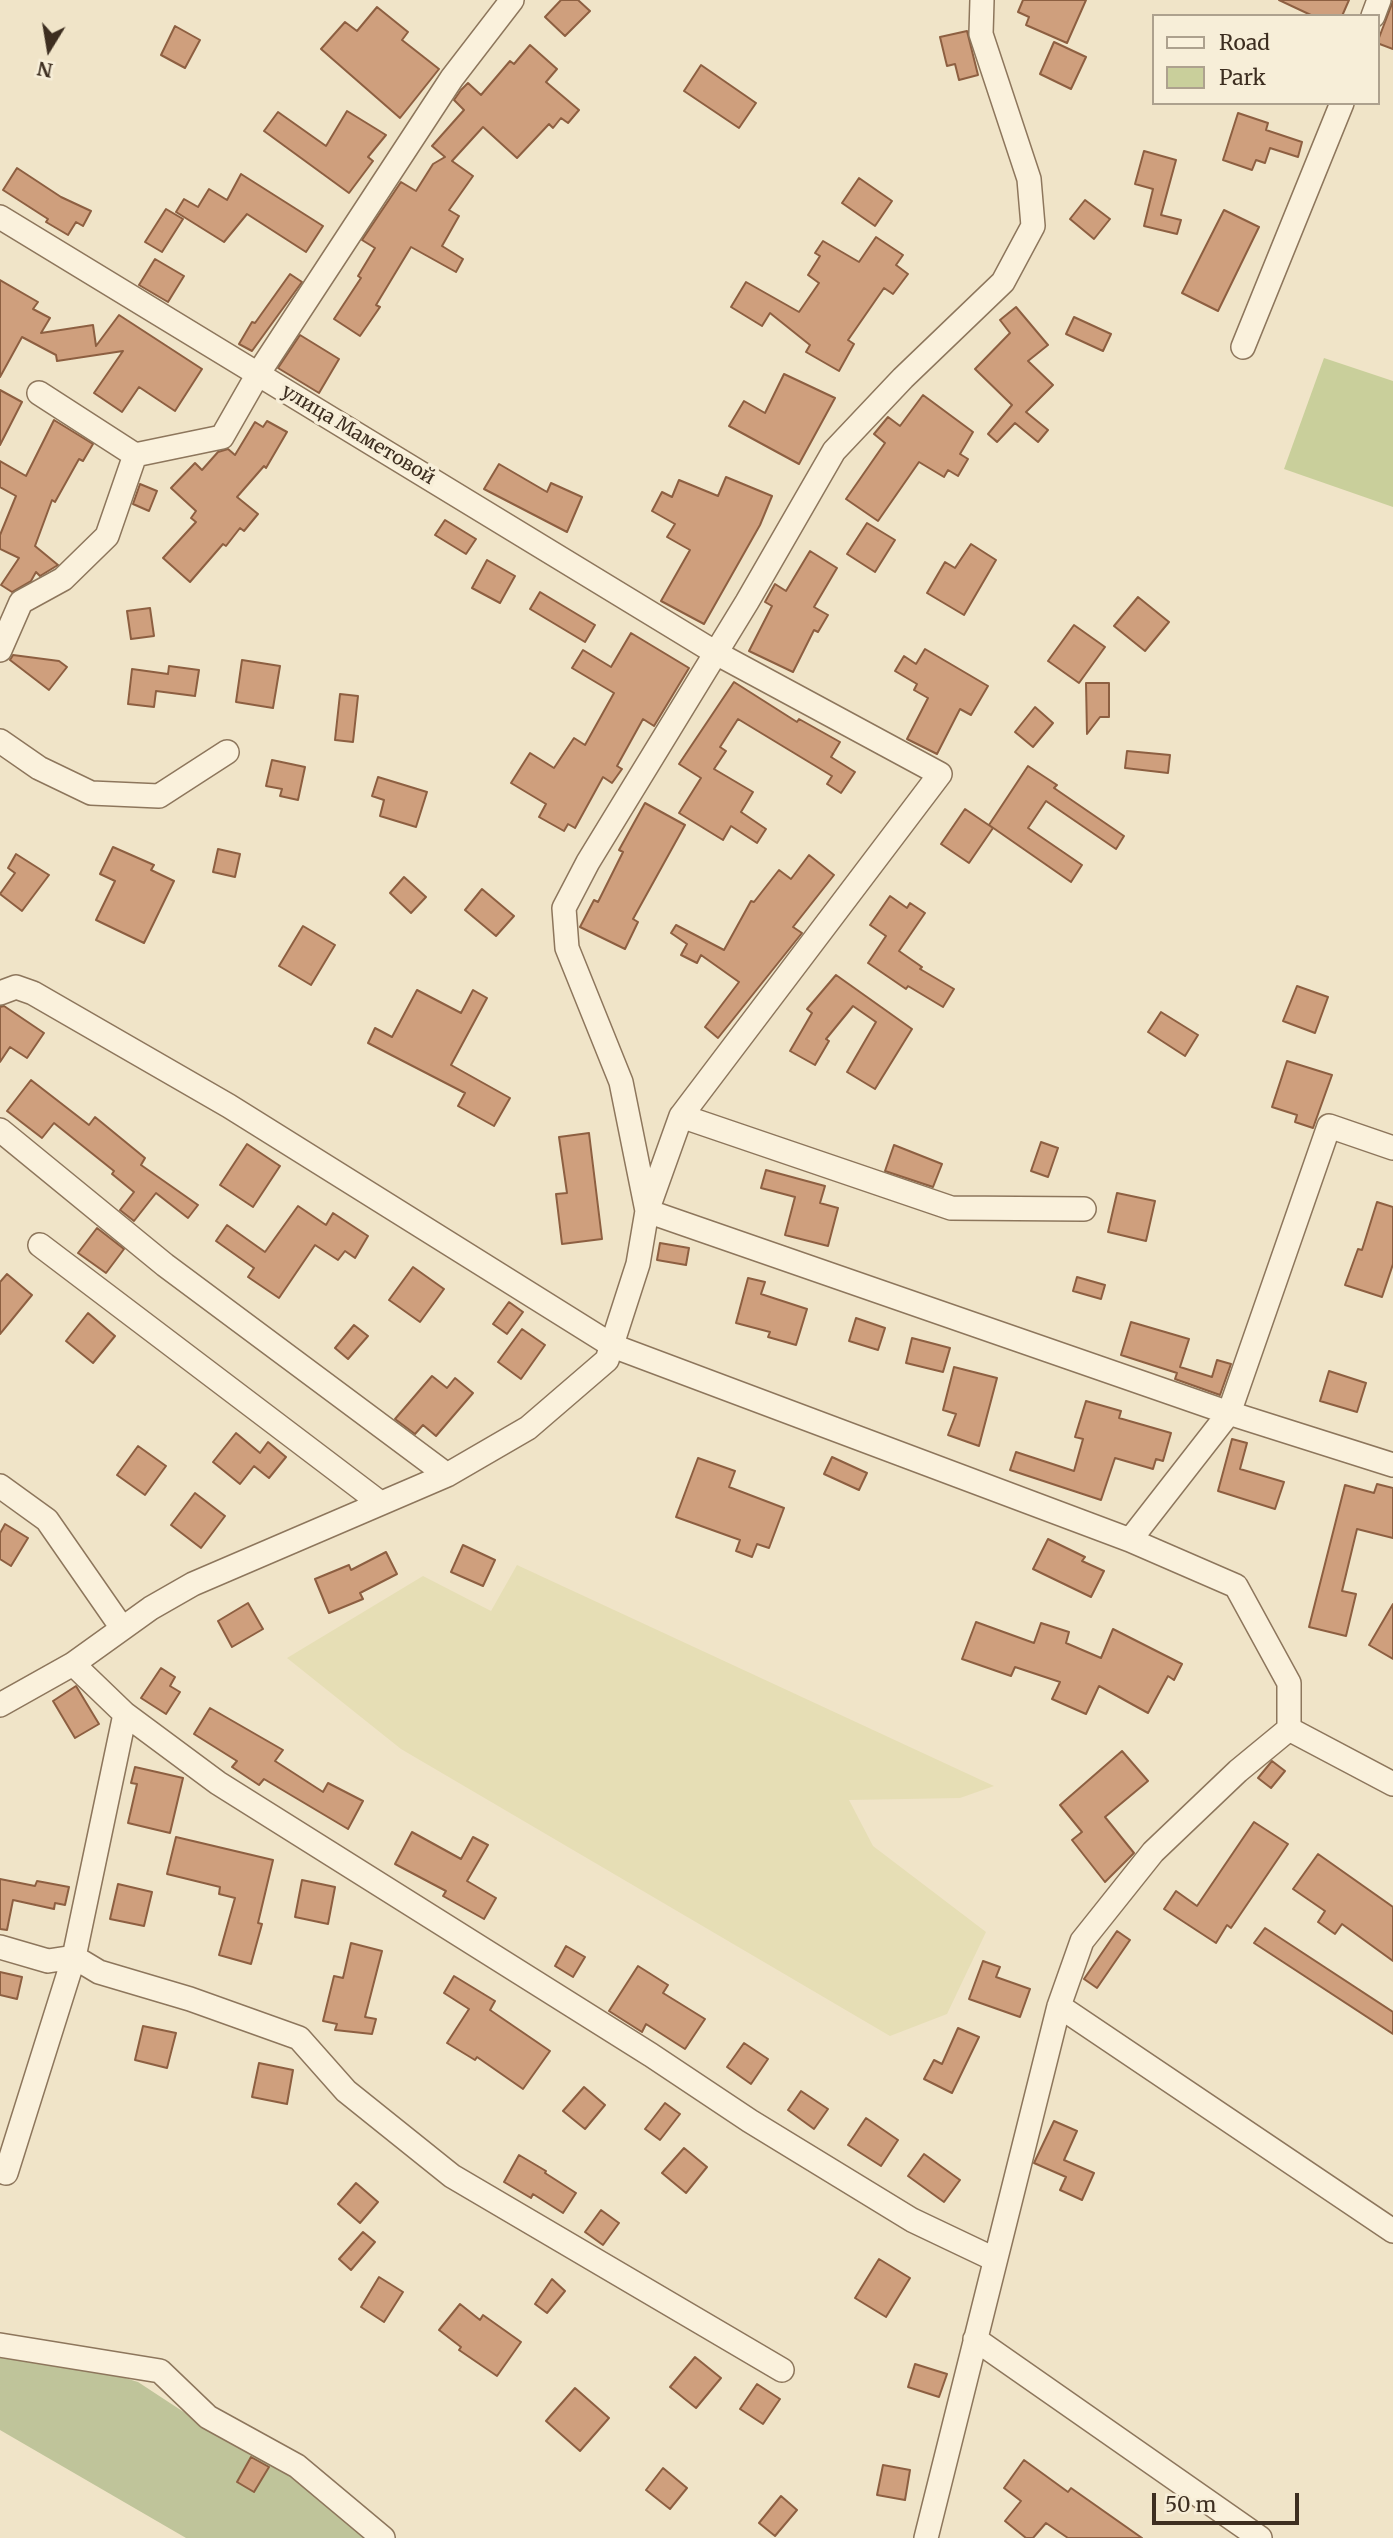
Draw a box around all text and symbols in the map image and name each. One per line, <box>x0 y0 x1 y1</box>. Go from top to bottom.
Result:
north arrow <box>14 14 84 84</box>
legend <box>1152 14 1379 105</box>
text: Road <box>1219 29 1270 56</box>
text: N <box>35 56 55 83</box>
text: Park <box>1219 64 1266 91</box>
street label: улица Маметовой <box>277 380 439 490</box>
scale bar <box>1155 2478 1302 2522</box>
text: 50 m <box>1165 2491 1216 2518</box>

